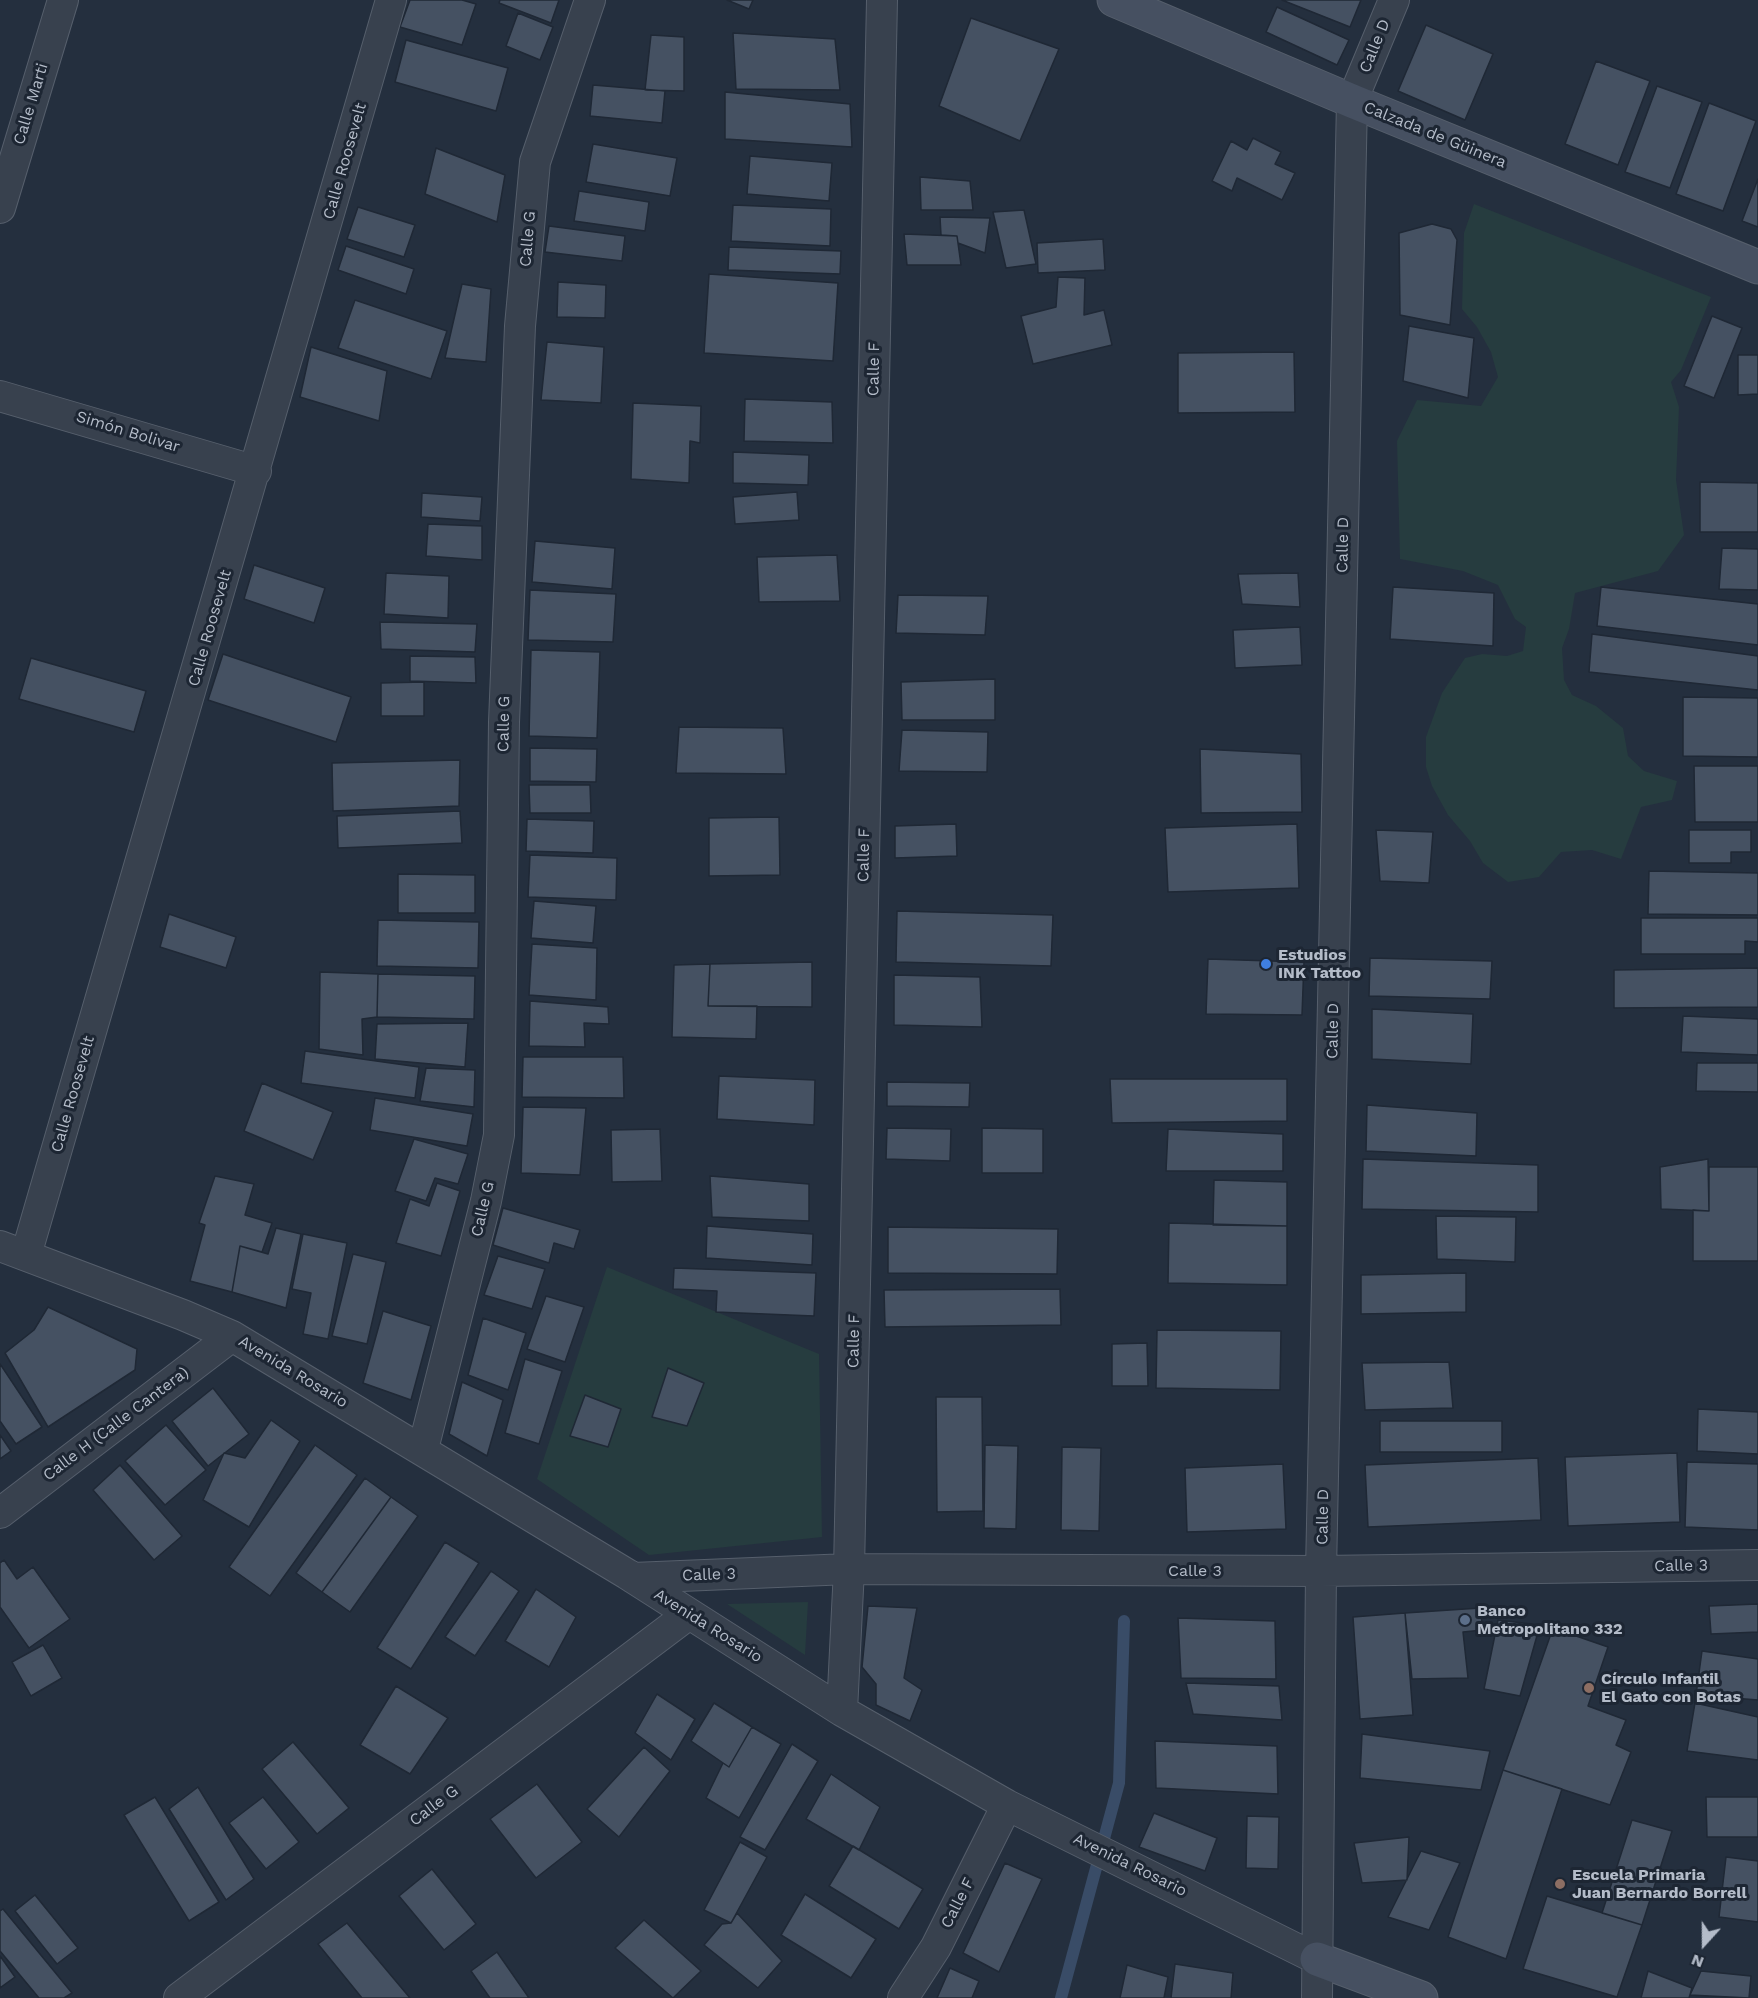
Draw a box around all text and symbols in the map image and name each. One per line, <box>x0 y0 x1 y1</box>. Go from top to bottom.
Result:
street label: Calle D <box>1356 16 1394 76</box>
street label: Calle Marti <box>10 61 52 147</box>
street label: Calzada de Güinera <box>1361 98 1509 172</box>
street label: Calle Roosevelt <box>319 101 371 221</box>
street label: Calle G <box>516 210 540 268</box>
street label: Calle F <box>864 342 884 396</box>
street label: Simón Bolivar <box>74 407 182 457</box>
street label: Calle D <box>1333 517 1353 573</box>
street label: Calle Roosevelt <box>184 568 236 688</box>
street label: Calle G <box>494 696 514 752</box>
street label: Calle F <box>854 828 874 882</box>
place label: Estudios INK Tattoo <box>1278 945 1361 983</box>
marker: Estudios INK Tattoo <box>1259 957 1273 971</box>
street label: Calle D <box>1323 1003 1343 1059</box>
street label: Calle Roosevelt <box>47 1034 99 1154</box>
street label: Calle G <box>467 1180 499 1238</box>
street label: Calle F <box>844 1314 864 1368</box>
street label: Avenida Rosario <box>235 1332 351 1412</box>
street label: Calle H (Calle Cantera) <box>39 1363 193 1485</box>
street label: Calle D <box>1313 1489 1333 1545</box>
street label: Calle 3 <box>1654 1556 1708 1576</box>
street label: Calle 3 <box>1168 1561 1222 1581</box>
street label: Calle 3 <box>682 1564 736 1586</box>
street label: Avenida Rosario <box>650 1585 766 1667</box>
place label: Banco Metropolitano 332 <box>1477 1601 1623 1639</box>
marker: Banco Metropolitano 332 <box>1458 1613 1472 1627</box>
place label: Círculo Infantil El Gato con Botas <box>1601 1669 1741 1707</box>
marker: Círculo Infantil El Gato con Botas <box>1582 1681 1596 1695</box>
street label: Calle G <box>406 1781 462 1831</box>
street label: Avenida Rosario <box>1070 1829 1190 1901</box>
place label: Escuela Primaria Juan Bernardo Borrell <box>1572 1865 1747 1903</box>
street label: Calle F <box>937 1874 979 1932</box>
marker: Escuela Primaria Juan Bernardo Borrell <box>1553 1877 1567 1891</box>
north arrow <box>1674 1914 1734 1974</box>
text: N <box>1688 1950 1706 1972</box>

